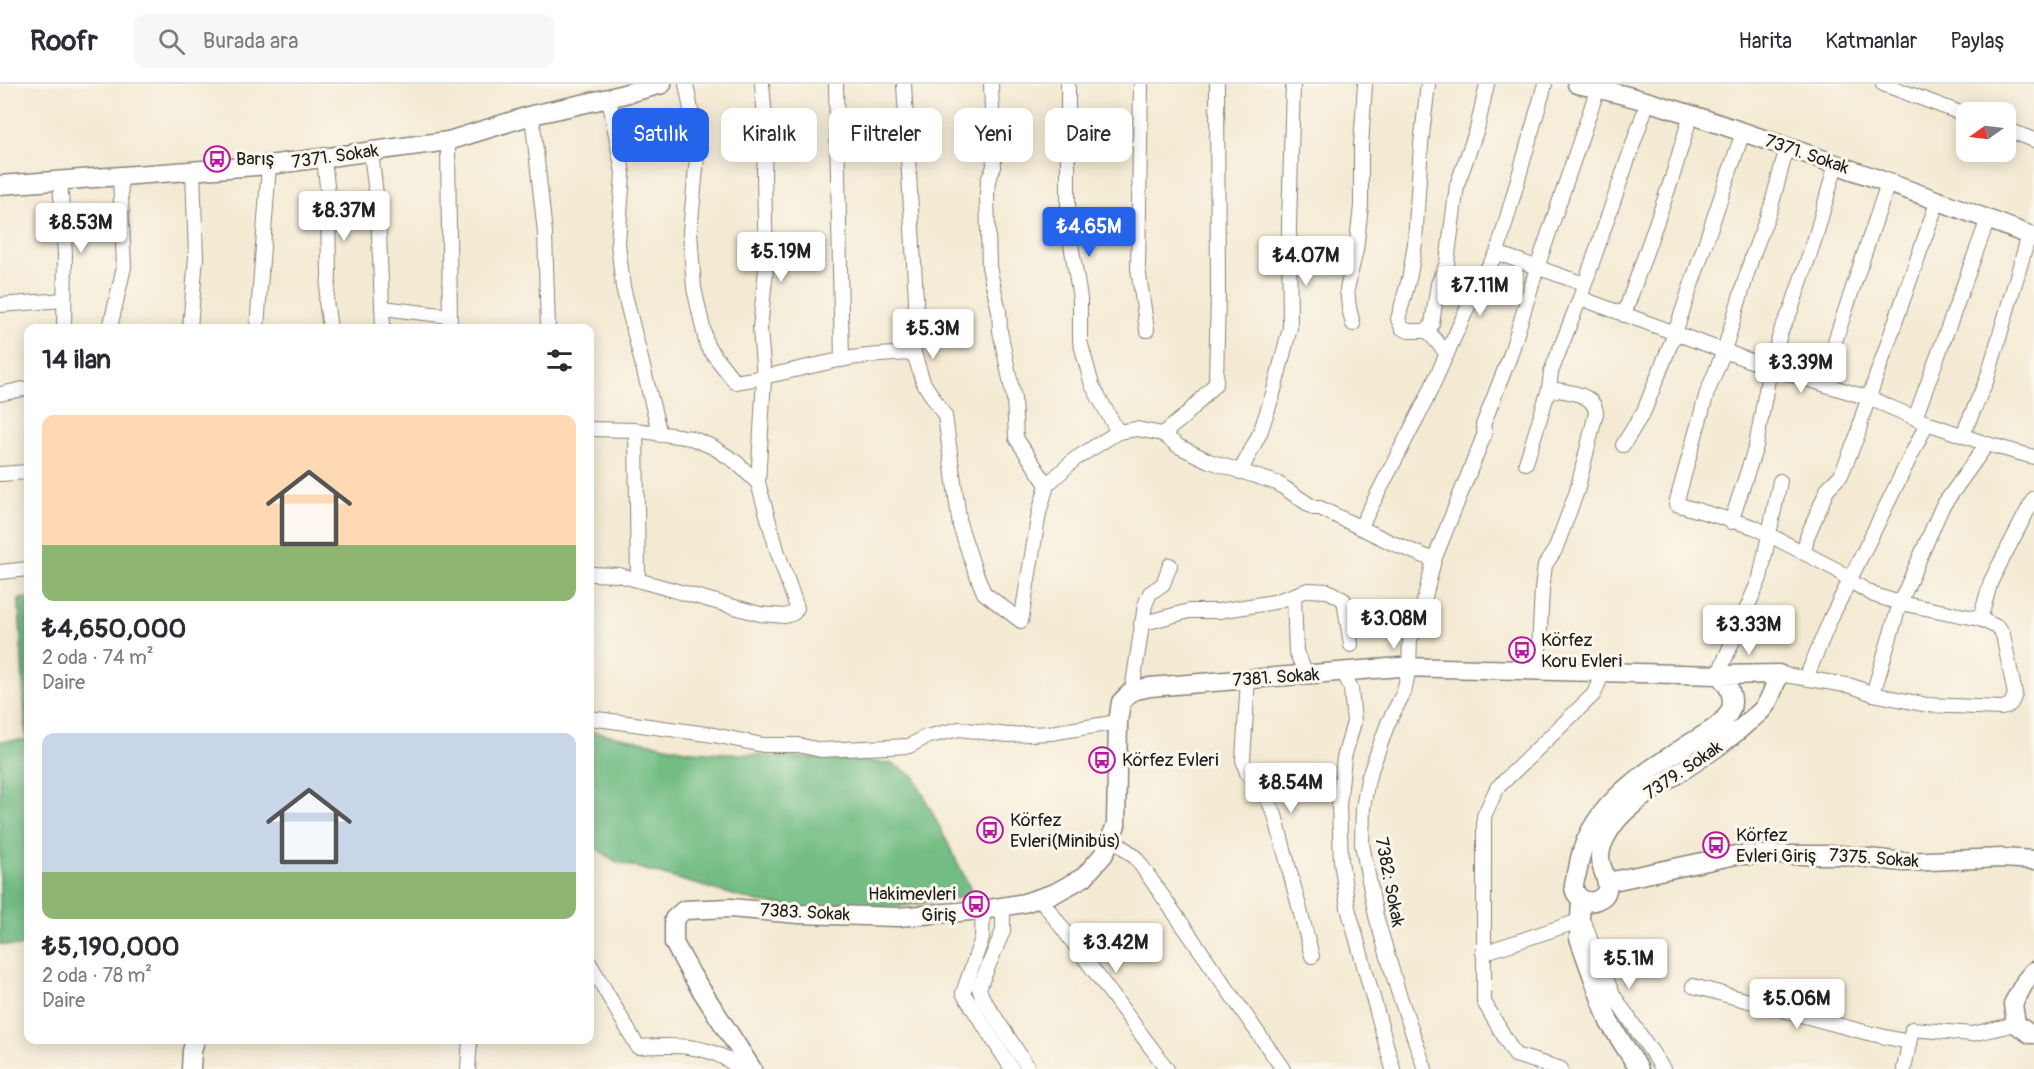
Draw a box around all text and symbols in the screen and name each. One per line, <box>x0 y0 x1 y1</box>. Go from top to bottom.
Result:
search box <box>134 14 554 68</box>
text: Roofr <box>30 24 98 59</box>
icon: search <box>155 25 188 58</box>
text: Burada ara <box>203 27 298 55</box>
text: Harita <box>1739 28 1792 55</box>
text: Katmanlar <box>1825 28 1917 55</box>
text: Paylaş <box>1950 28 2004 55</box>
north arrow <box>1956 102 2016 162</box>
map controls <box>1956 102 2016 162</box>
chip: Satılık <box>612 108 709 162</box>
chip: Kiralık <box>721 108 817 162</box>
chip: Filtreler <box>829 108 942 162</box>
chip: Yeni <box>954 108 1033 162</box>
chip: Daire <box>1045 108 1132 162</box>
street label: 7371. Sokak <box>1762 129 1852 180</box>
street label: 7371. Sokak <box>290 139 380 174</box>
bus stop icon: Barış <box>202 144 232 174</box>
place label: Barış <box>236 148 274 171</box>
pin: ₺8.37M <box>295 191 393 242</box>
text: ₺8.37M <box>313 198 375 223</box>
pin: ₺8.53M <box>32 203 130 254</box>
pin: ₺4.65M <box>1040 207 1138 258</box>
text: ₺8.53M <box>50 210 112 235</box>
text: ₺4.65M <box>1057 214 1121 239</box>
pin: ₺5.19M <box>732 232 830 283</box>
pin: ₺4.07M <box>1257 236 1355 287</box>
text: ₺5.19M <box>751 239 811 264</box>
text: ₺4.07M <box>1273 243 1339 268</box>
pin: ₺7.11M <box>1431 266 1529 317</box>
text: ₺7.11M <box>1452 273 1509 298</box>
pin: ₺5.3M <box>891 309 975 360</box>
text: ₺5.3M <box>907 316 959 341</box>
pin: ₺3.39M <box>1752 343 1850 394</box>
text: 14 ilan <box>42 344 111 376</box>
icon: filters <box>543 344 576 377</box>
text: ₺3.39M <box>1769 350 1833 375</box>
icon: home <box>255 454 363 562</box>
pin: ₺3.08M <box>1345 599 1443 650</box>
pin: ₺3.33M <box>1700 605 1798 656</box>
text: ₺3.08M <box>1361 606 1427 631</box>
text: ₺3.33M <box>1717 612 1781 637</box>
text: ₺4,650,000 <box>42 613 186 645</box>
place label: Körfez Koru Evleri <box>1541 629 1622 673</box>
bus stop icon: Körfez Koru Evleri <box>1507 635 1537 665</box>
text: 2 oda · 74 m² <box>42 645 154 670</box>
street label: 7381. Sokak <box>1232 663 1321 692</box>
text: Daire <box>42 670 85 695</box>
street label: 7379. Sokak <box>1640 736 1727 805</box>
bus stop icon: Körfez Evleri <box>1087 745 1117 775</box>
place label: Körfez Evleri <box>1122 749 1219 772</box>
pin: ₺8.54M <box>1242 763 1340 814</box>
text: ₺8.54M <box>1259 770 1323 795</box>
icon: home <box>255 772 363 880</box>
place label: Körfez Evleri(Minibüs) <box>1010 809 1121 853</box>
bus stop icon: Körfez Evleri(Minibüs) <box>975 815 1005 845</box>
place label: Körfez Evleri Giriş <box>1736 824 1816 868</box>
bus stop icon: Körfez Evleri Giriş <box>1701 830 1731 860</box>
street label: 7382: Sokak <box>1370 835 1410 929</box>
street label: 7375. Sokak <box>1828 844 1920 873</box>
place label: Hakimevleri Giriş <box>868 883 956 927</box>
bus stop icon: Hakimevleri Giriş <box>961 889 991 919</box>
street label: 7383. Sokak <box>759 899 851 926</box>
pin: ₺3.42M <box>1067 923 1165 974</box>
text: ₺3.42M <box>1084 930 1148 955</box>
text: ₺5,190,000 <box>42 931 180 963</box>
pin: ₺5.1M <box>1587 939 1671 990</box>
text: ₺5.1M <box>1604 946 1654 971</box>
text: 2 oda · 78 m² <box>42 963 152 988</box>
pin: ₺5.06M <box>1748 979 1846 1030</box>
text: ₺5.06M <box>1764 986 1830 1011</box>
text: Daire <box>42 988 85 1013</box>

